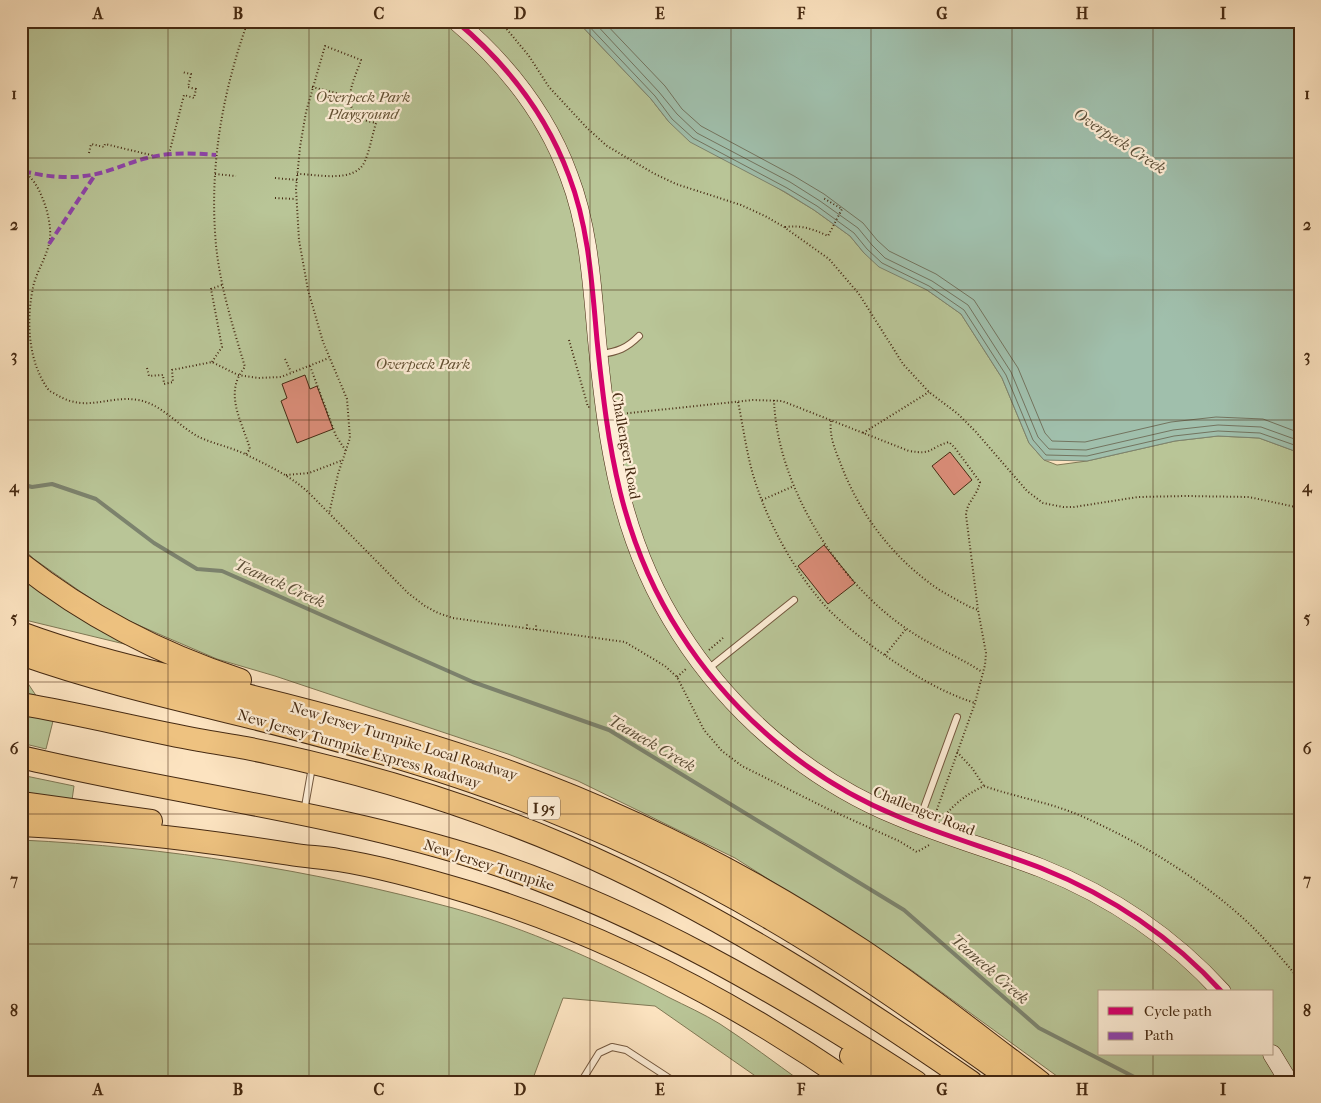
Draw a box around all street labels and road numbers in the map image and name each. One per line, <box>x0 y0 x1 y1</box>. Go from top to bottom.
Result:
street label: Challenger Road <box>608 391 644 502</box>
street label: New Jersey Turnpike Local Roadway <box>288 698 521 784</box>
street label: New Jersey Turnpike Express Roadway <box>235 706 483 793</box>
street label: Challenger Road <box>870 782 978 840</box>
road number: I 95 <box>528 796 560 820</box>
street label: New Jersey Turnpike <box>421 835 557 895</box>

